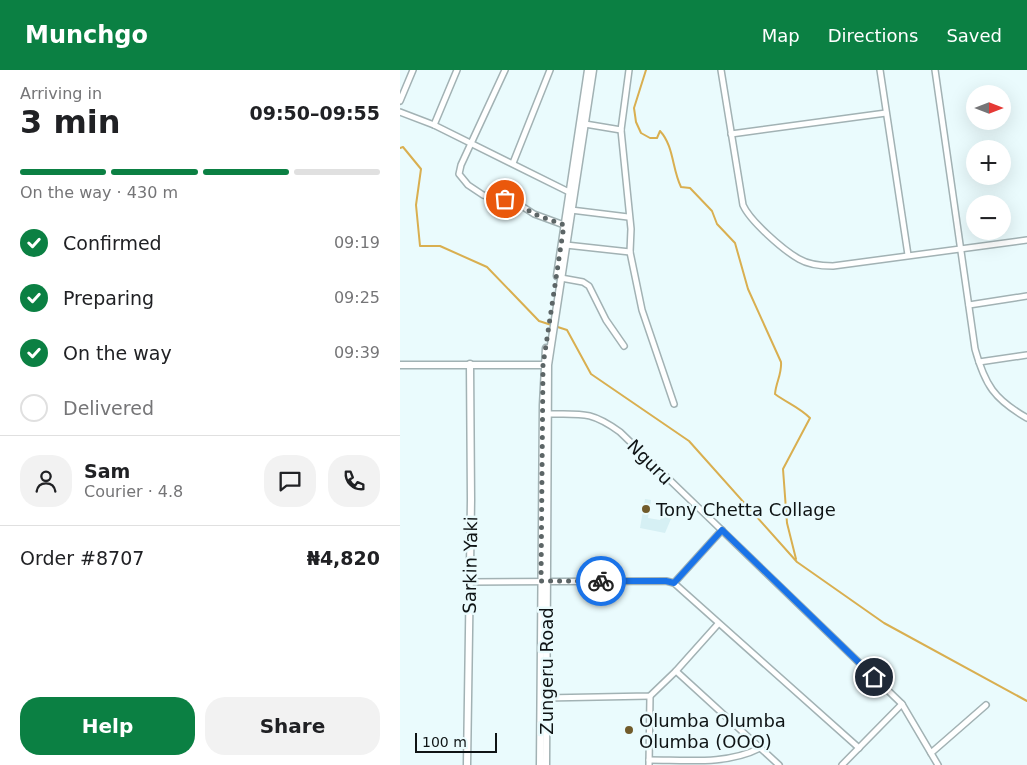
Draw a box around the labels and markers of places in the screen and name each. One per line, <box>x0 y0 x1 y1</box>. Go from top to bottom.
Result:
pin <box>484 178 526 220</box>
place label: Tony Chetta Collage <box>655 499 836 520</box>
marker: Tony Chetta Collage <box>640 503 652 515</box>
pin <box>853 656 895 698</box>
place label: Olumba Olumba Olumba (OOO) <box>639 710 786 752</box>
marker: Olumba Olumba Olumba (OOO) <box>623 724 635 736</box>

